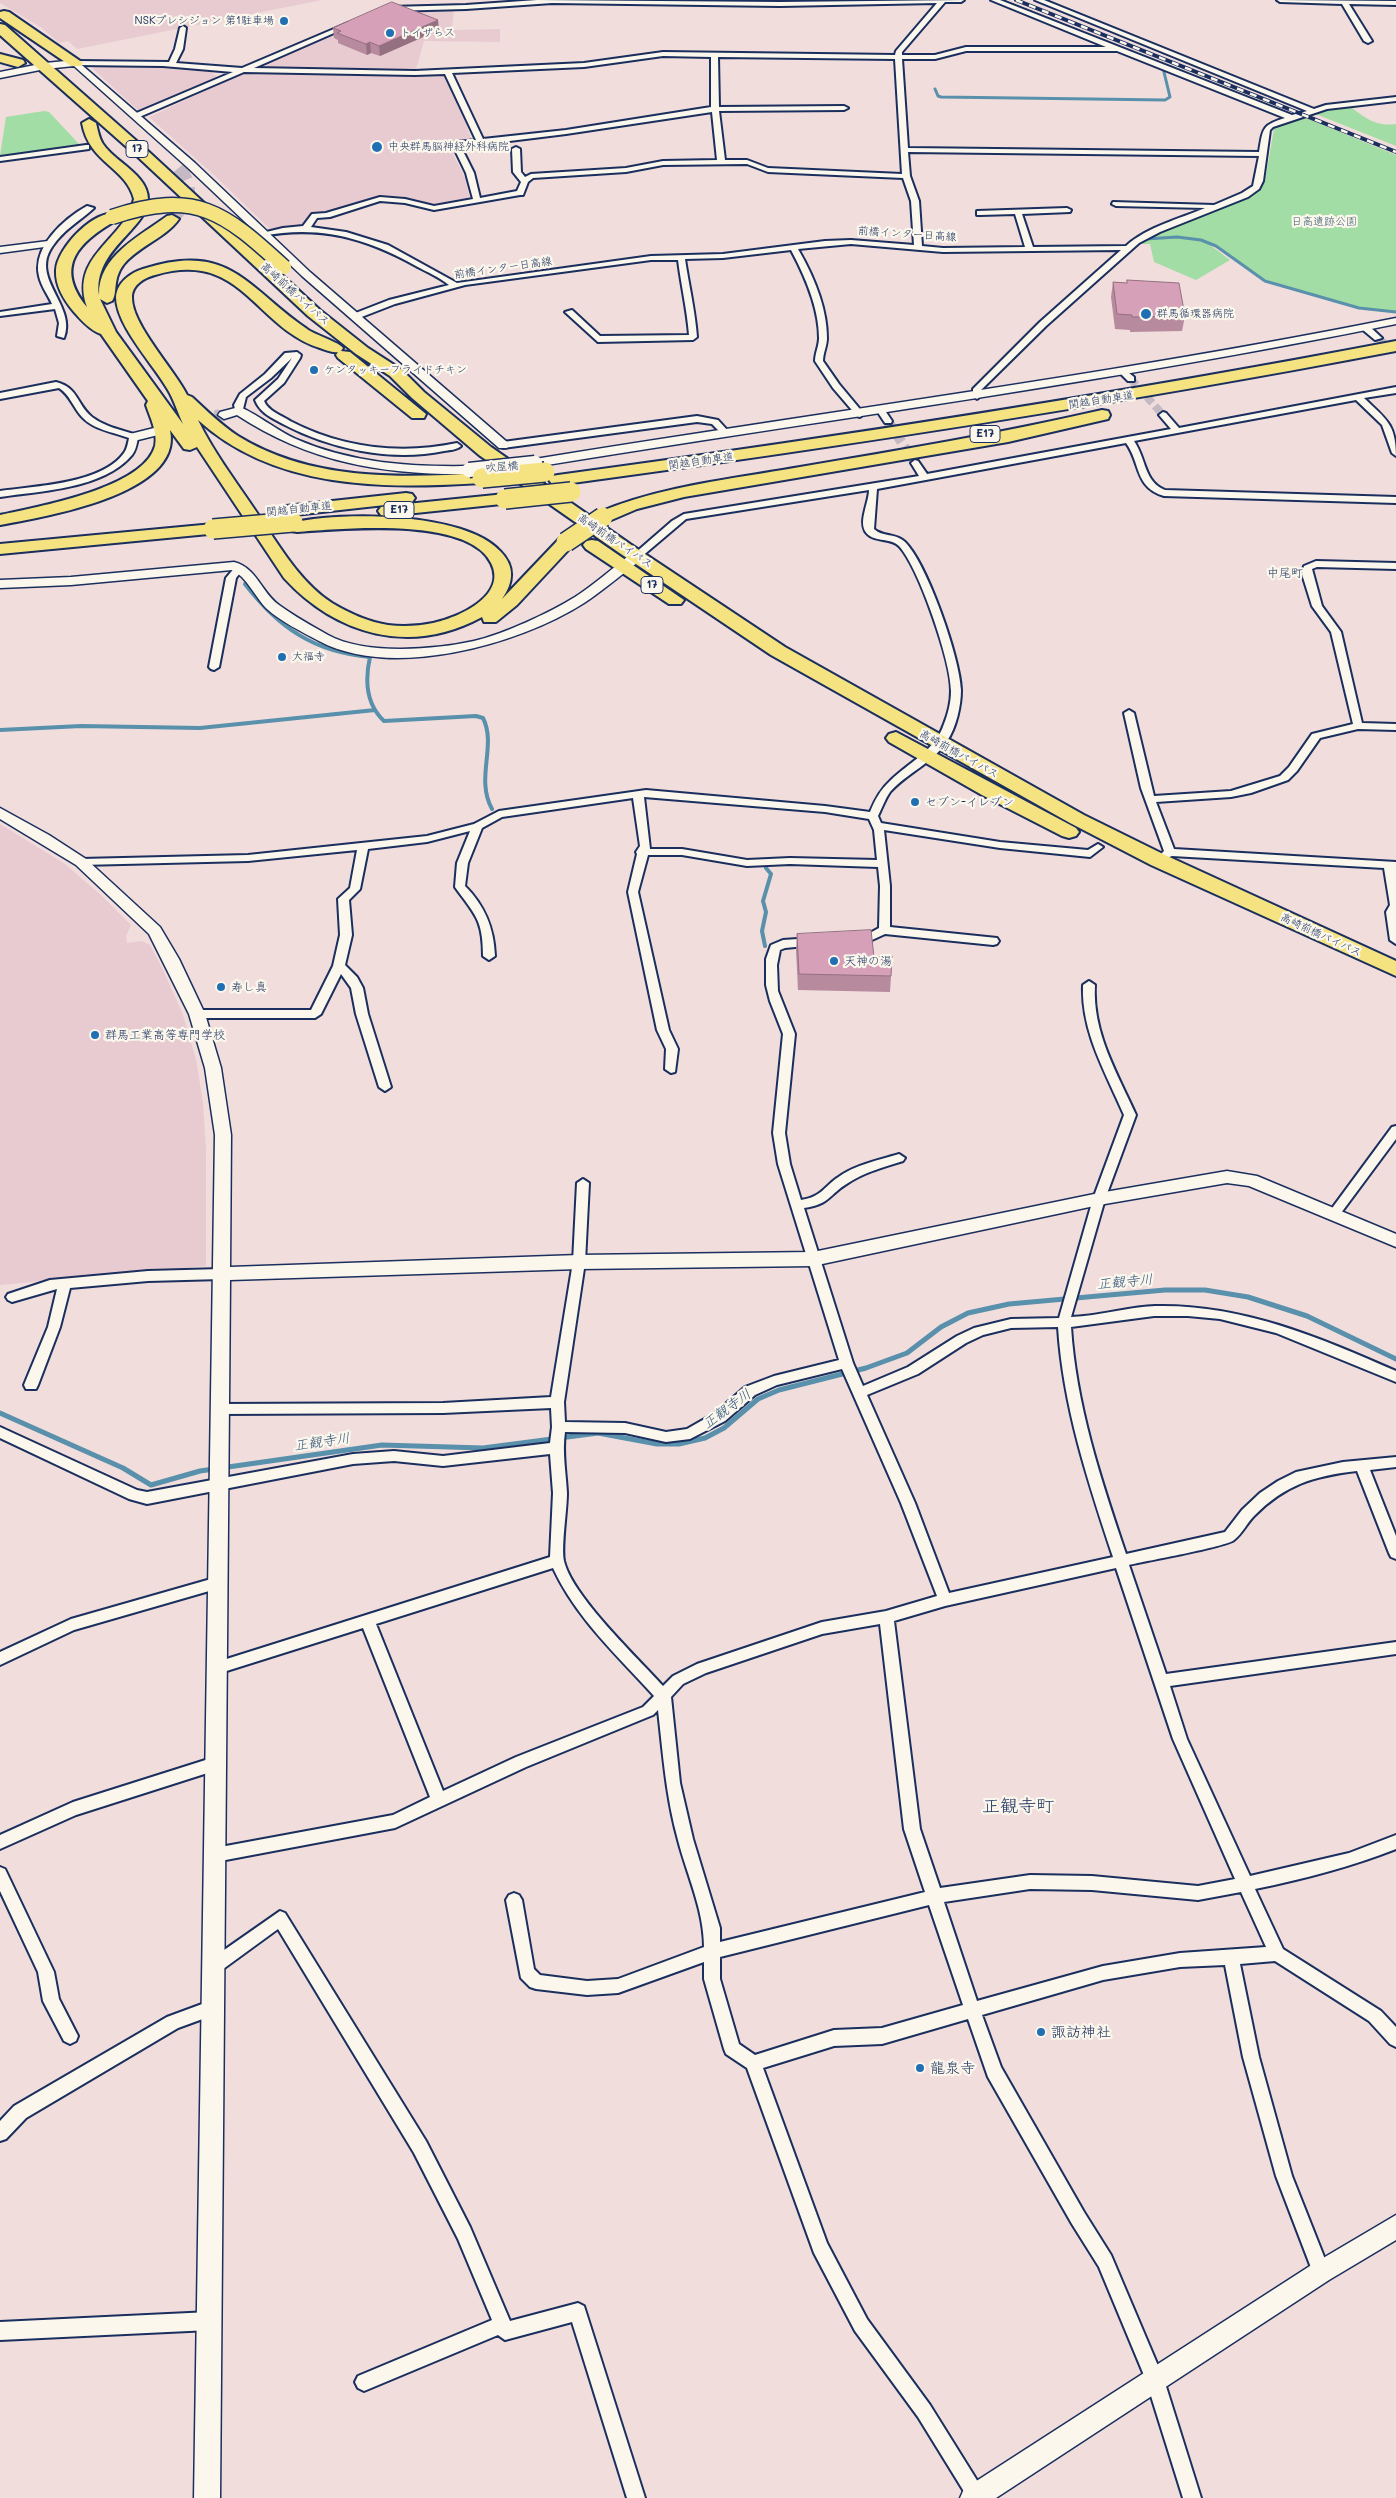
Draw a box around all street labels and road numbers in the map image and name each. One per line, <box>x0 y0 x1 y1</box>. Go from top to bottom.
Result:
road number: 17 <box>126 140 148 158</box>
street label: 前橋インター日高線 <box>857 224 957 244</box>
street label: 前橋インター日高線 <box>453 255 553 281</box>
street label: 高崎前橋バイパス <box>258 260 332 328</box>
street label: 関越自動車道 <box>1067 388 1135 412</box>
road number: E17 <box>970 426 1000 442</box>
street label: 関越自動車道 <box>667 450 735 472</box>
street label: 吹屋橋 <box>485 459 519 475</box>
street label: 関越自動車道 <box>265 499 333 519</box>
road number: E17 <box>384 502 414 518</box>
street label: 高崎前橋バイパス <box>575 511 655 571</box>
road number: 17 <box>641 576 663 594</box>
street label: 高崎前橋バイパス <box>917 727 1001 781</box>
street label: 高崎前橋バイパス <box>1278 910 1364 960</box>

